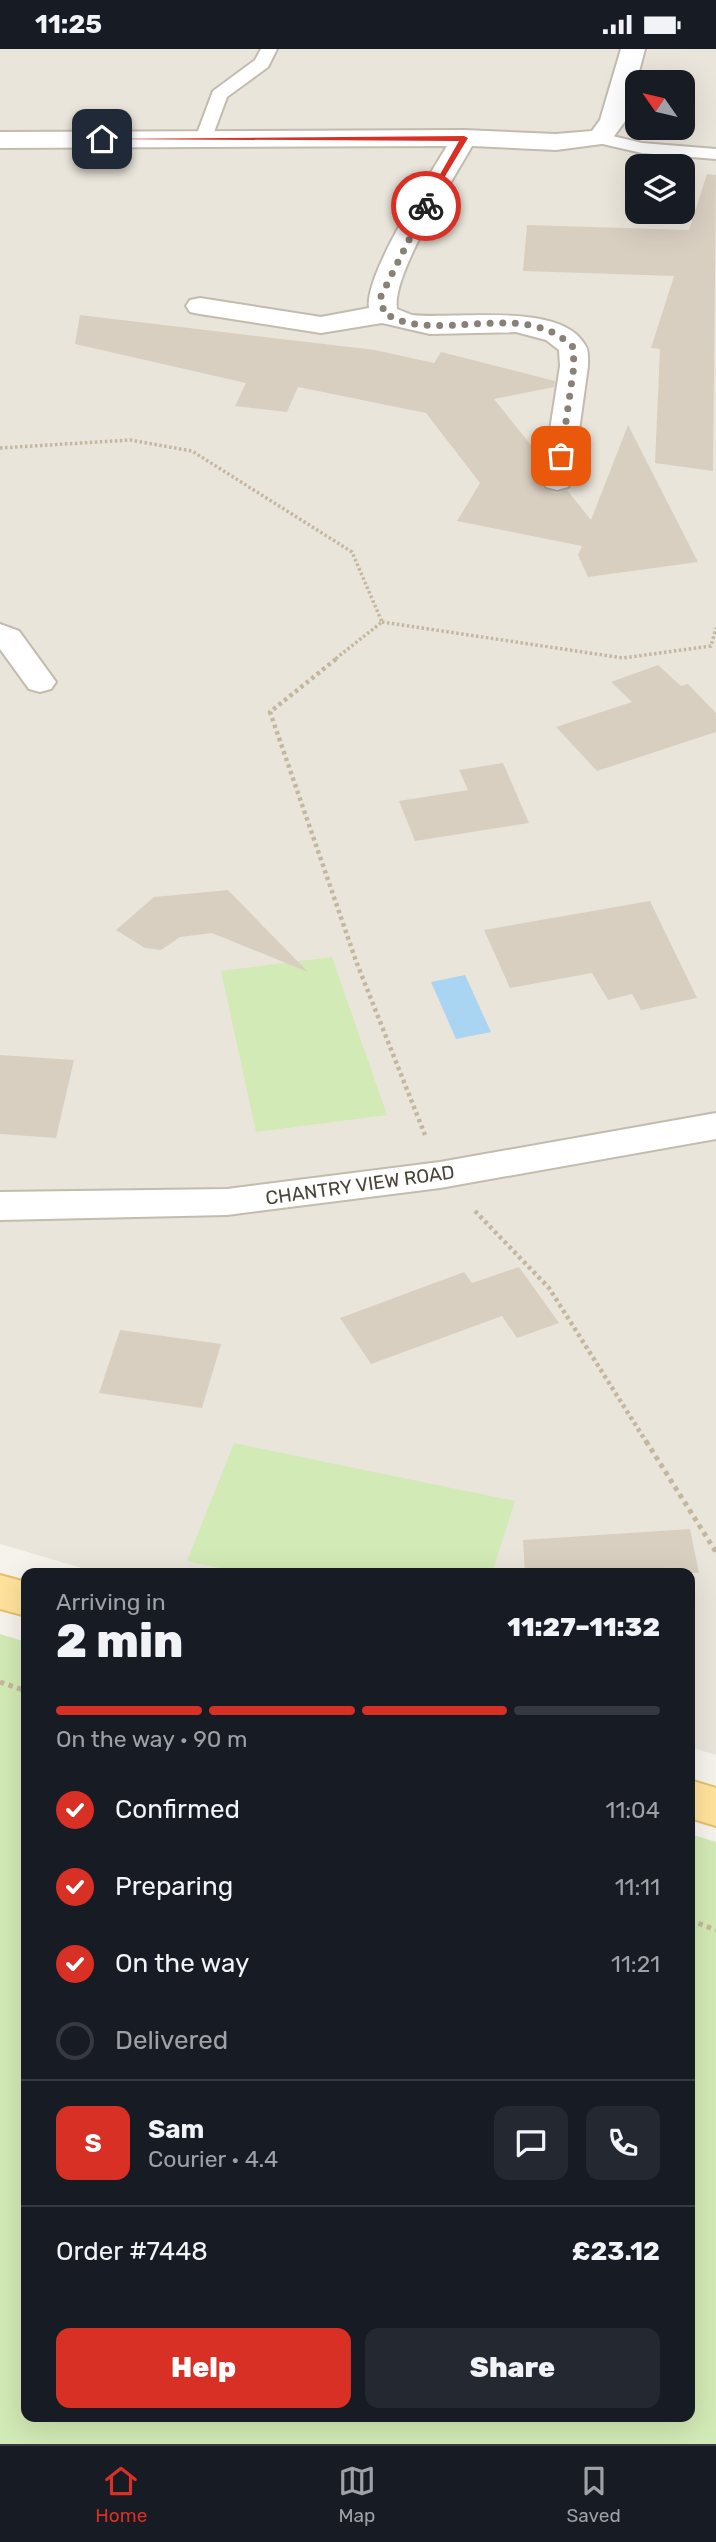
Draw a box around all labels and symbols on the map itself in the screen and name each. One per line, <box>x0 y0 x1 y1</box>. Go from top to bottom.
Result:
north arrow <box>625 70 695 140</box>
pin <box>72 109 132 169</box>
courier <box>391 171 461 241</box>
pin <box>531 426 591 486</box>
street label: CHANTRY VIEW ROAD <box>264 1160 456 1210</box>

